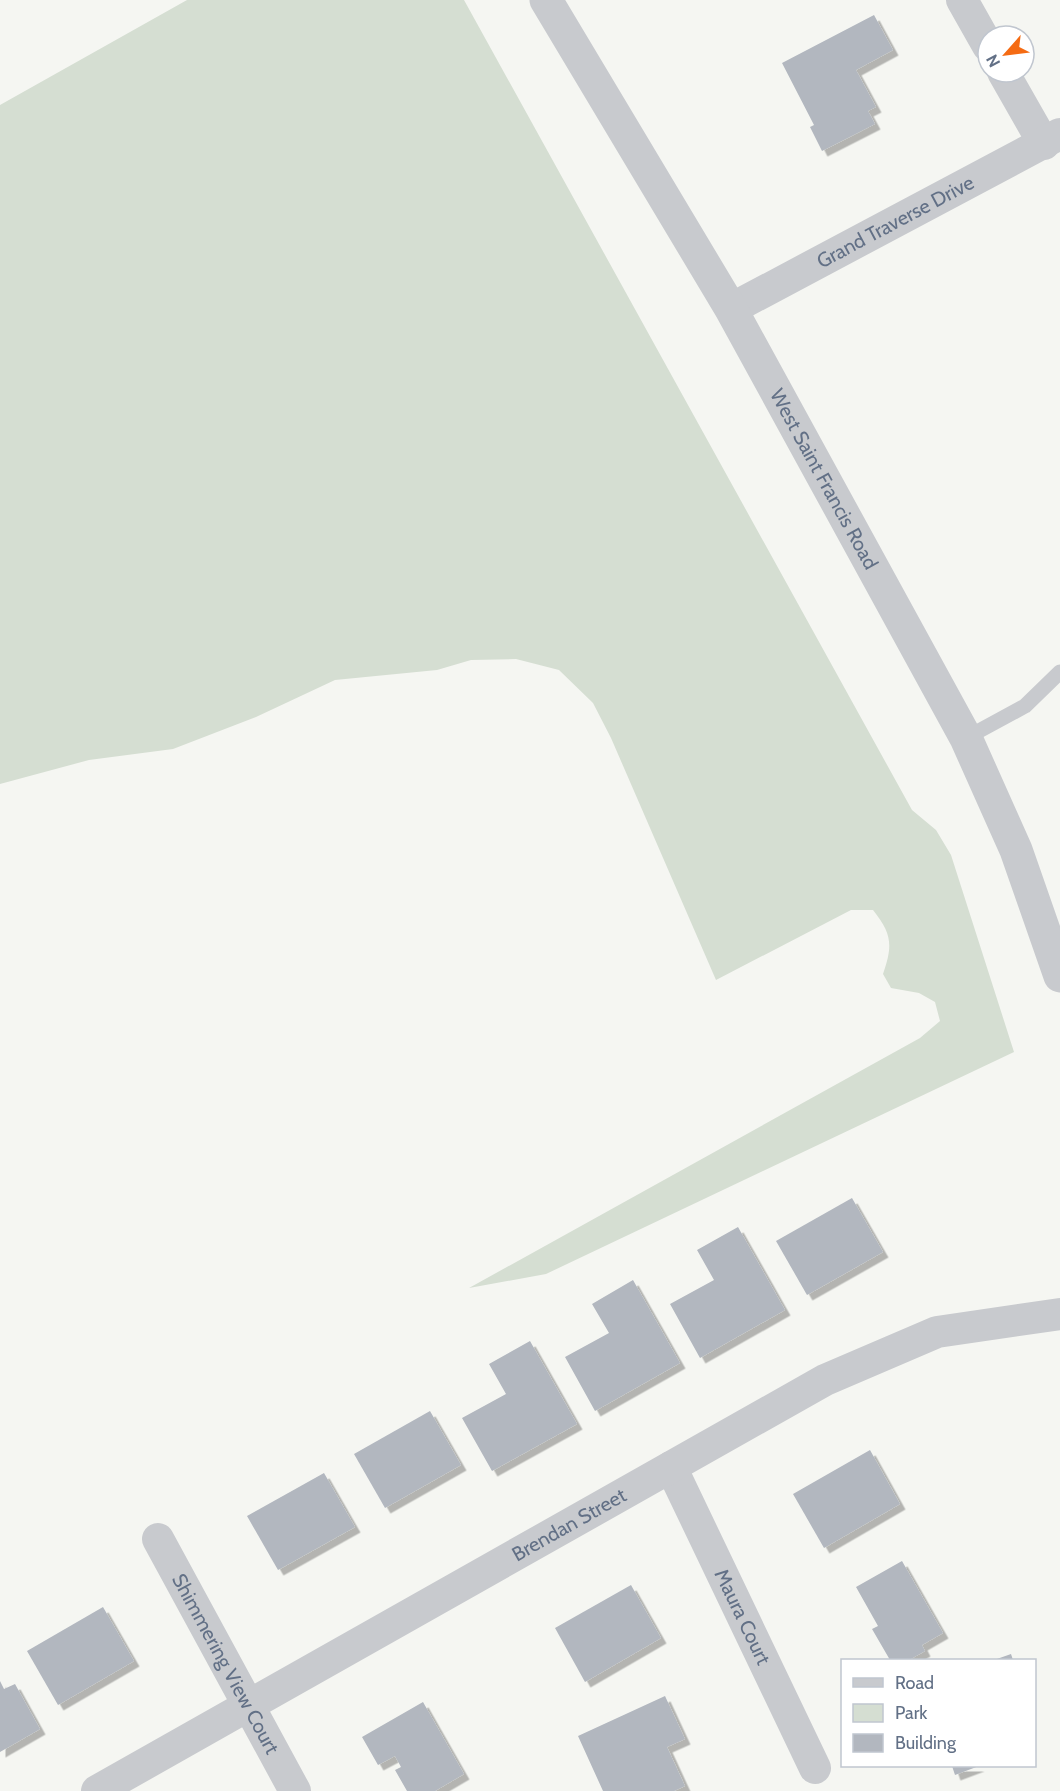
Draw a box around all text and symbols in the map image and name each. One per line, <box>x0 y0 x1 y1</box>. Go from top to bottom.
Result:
north arrow <box>976 24 1036 84</box>
text: N <box>982 51 1004 70</box>
street label: Grand Traverse Drive <box>813 170 978 273</box>
street label: West Saint Francis Road <box>765 385 883 573</box>
street label: Brendan Street <box>508 1483 630 1566</box>
street label: Maura Court <box>710 1565 776 1669</box>
street label: Shimmering View Court <box>167 1570 285 1758</box>
legend <box>841 1659 1036 1767</box>
text: Road <box>895 1672 934 1694</box>
text: Park <box>895 1702 928 1724</box>
text: Building <box>895 1732 957 1754</box>

